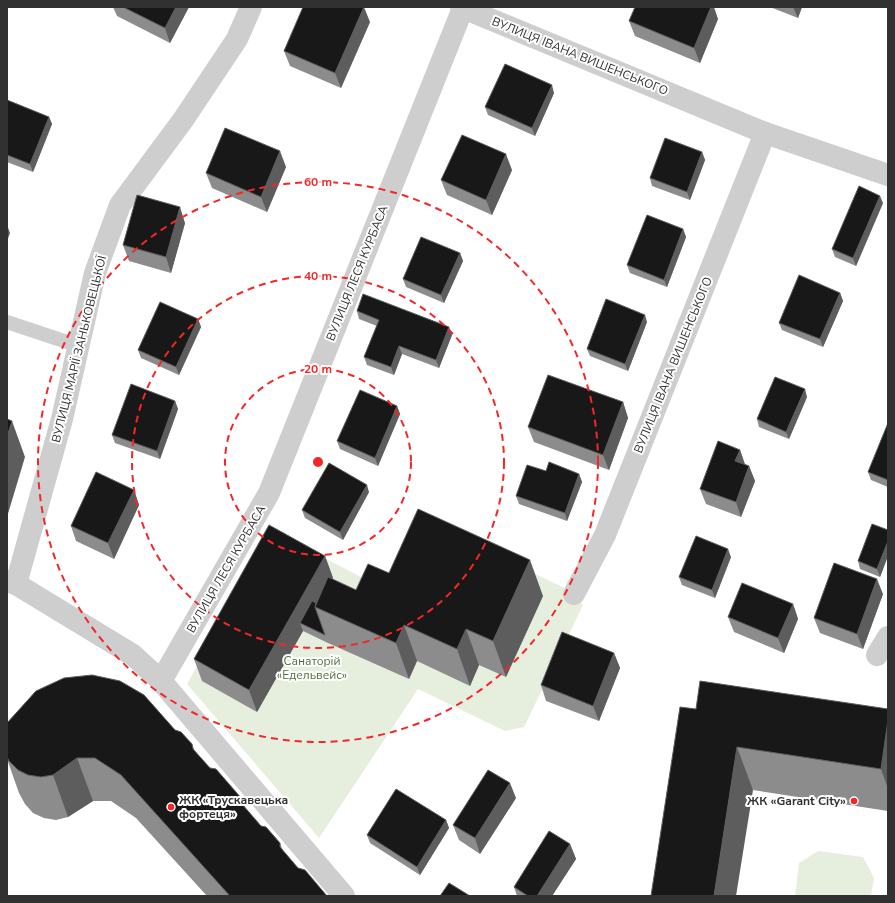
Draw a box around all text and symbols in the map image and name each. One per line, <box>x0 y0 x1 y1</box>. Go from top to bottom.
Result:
street label: ВУЛИЦЯ ІВАНА ВИШЕНСЬКОГО <box>489 13 671 99</box>
text: 60 m <box>304 174 332 190</box>
street label: ВУЛИЦЯ ЛЕСЯ КУРБАСА <box>322 203 392 343</box>
street label: ВУЛИЦЯ МАРІЇ ЗАНЬКОВЕЦЬКОЇ <box>48 253 110 444</box>
text: 40 m <box>304 268 332 284</box>
street label: ВУЛИЦЯ ІВАНА ВИШЕНСЬКОГО <box>630 274 716 456</box>
text: 20 m <box>304 361 332 377</box>
centre of rings <box>311 455 325 469</box>
street label: ВУЛИЦЯ ЛЕСЯ КУРБАСА <box>183 502 269 636</box>
park label: Санаторій «Едельвейс» <box>277 653 347 683</box>
place label: ЖК «Трускавецька фортеця» <box>179 792 288 822</box>
place label: ЖК «Garant City» <box>747 793 846 809</box>
marker: ЖК «Garant City» <box>849 796 859 806</box>
marker: ЖК «Трускавецька фортеця» <box>166 802 176 812</box>

